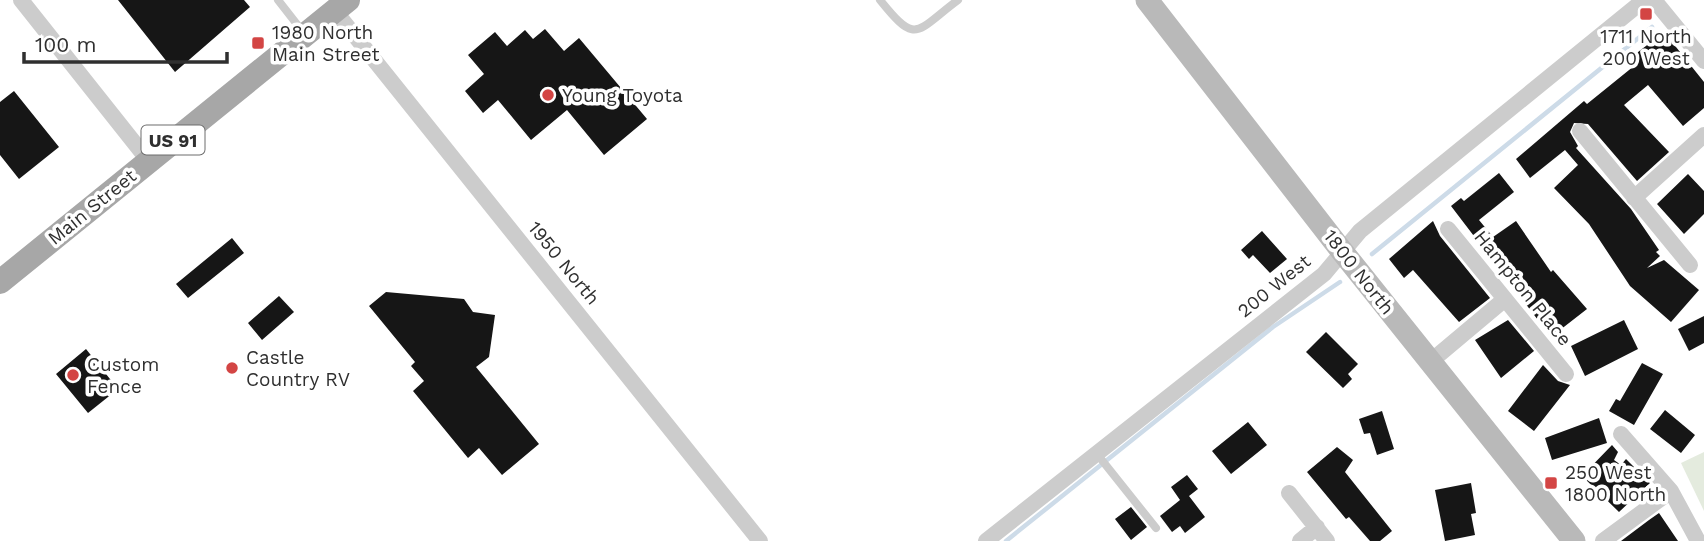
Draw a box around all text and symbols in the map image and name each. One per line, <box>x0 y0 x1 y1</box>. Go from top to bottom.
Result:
marker: 1711 North 200 West <box>1638 6 1654 22</box>
scale bar <box>24 21 228 65</box>
place label: 1980 North Main Street <box>272 21 379 66</box>
place label: 1711 North 200 West <box>1600 25 1692 70</box>
text: 100 m <box>35 32 97 57</box>
marker: 1980 North Main Street <box>250 35 266 51</box>
place label: Young Toyota <box>562 84 683 107</box>
marker: Young Toyota <box>540 87 556 103</box>
road number: US 91 <box>142 125 204 154</box>
street label: Main Street <box>43 164 141 250</box>
street label: 1950 North <box>523 217 605 309</box>
street label: 1800 North <box>1319 225 1399 319</box>
street label: Hampton Place <box>1469 226 1577 350</box>
street label: 200 West <box>1233 250 1315 322</box>
place label: Castle Country RV <box>246 346 350 391</box>
place label: Custom Fence <box>87 353 159 398</box>
marker: Castle Country RV <box>224 360 240 376</box>
marker: Custom Fence <box>65 367 81 383</box>
place label: 250 West 1800 North <box>1565 461 1666 506</box>
marker: 250 West 1800 North <box>1543 475 1559 491</box>

